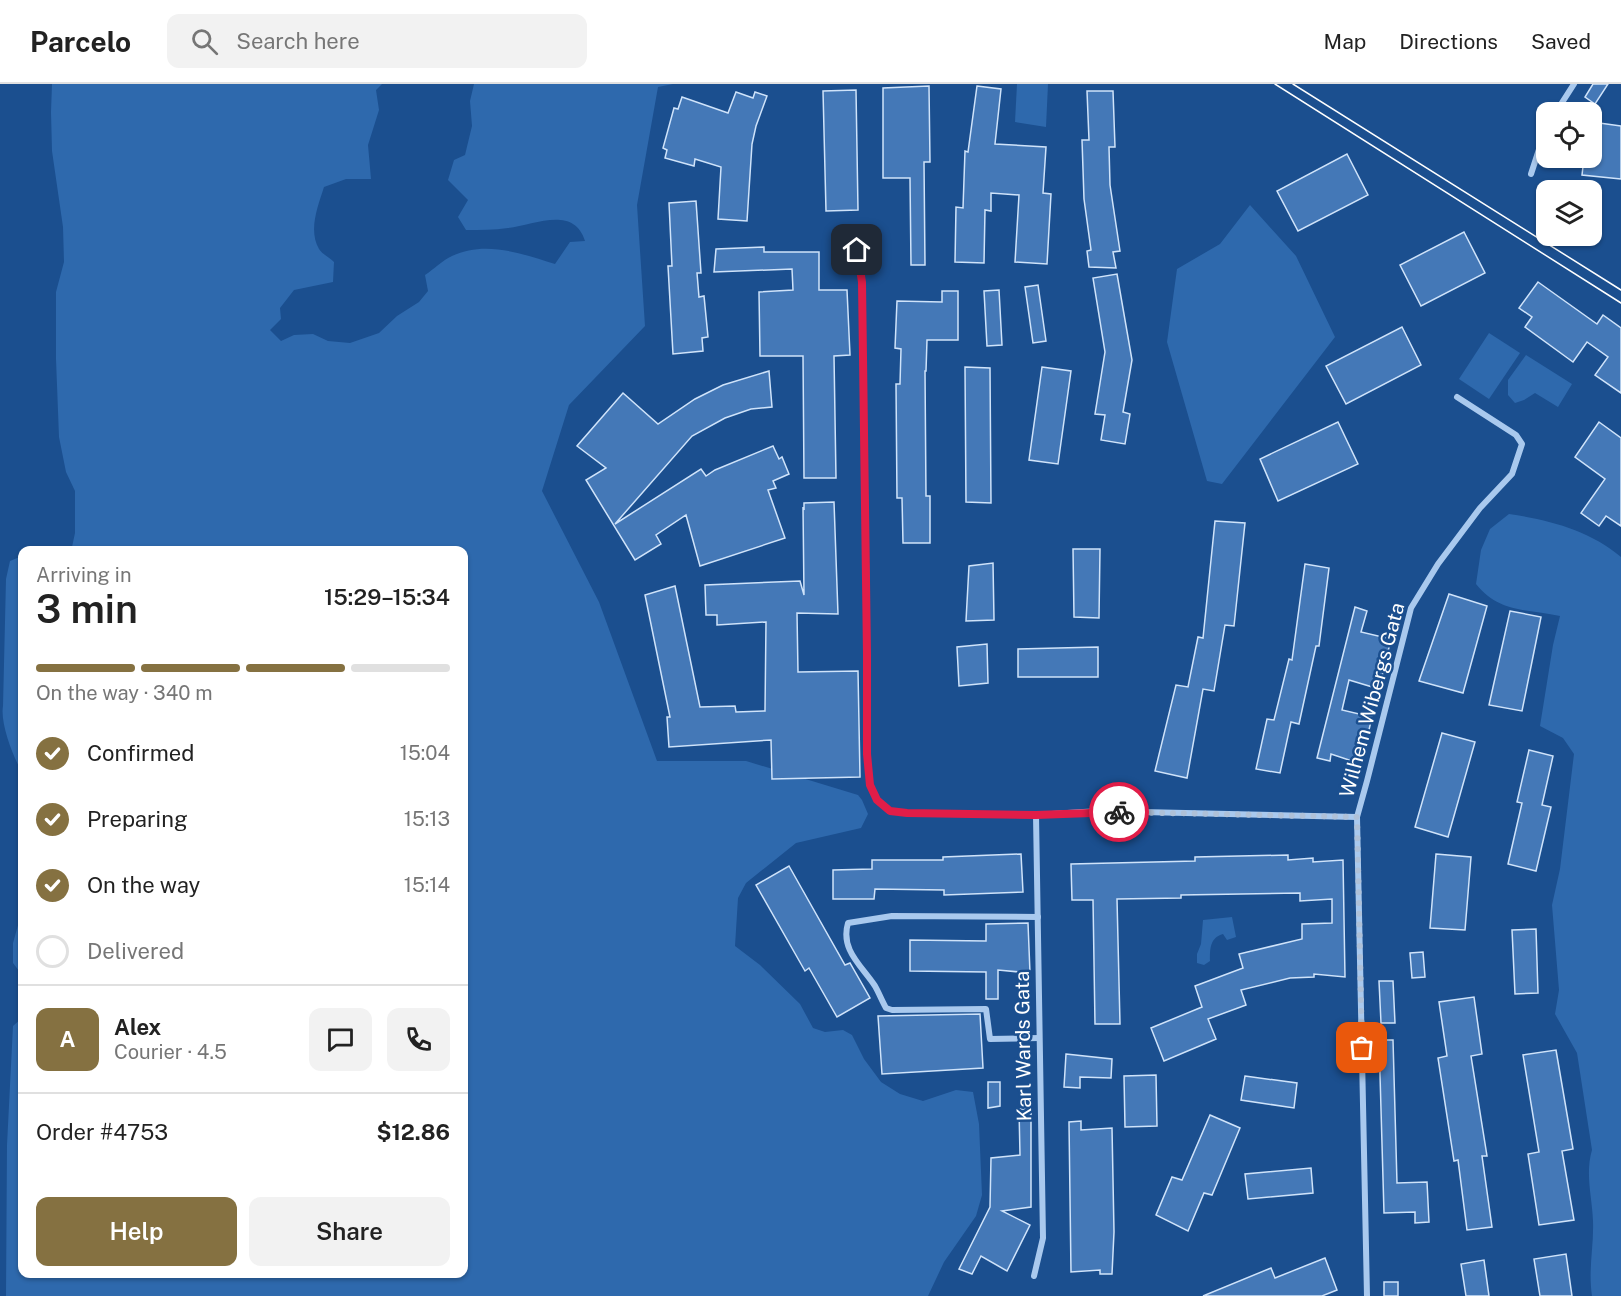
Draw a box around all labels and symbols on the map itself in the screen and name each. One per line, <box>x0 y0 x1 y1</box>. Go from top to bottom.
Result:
pin <box>831 224 882 275</box>
street label: Wilhem Wibergs Gata <box>1334 600 1410 800</box>
courier <box>1089 782 1149 842</box>
street label: Karl Wards Gata <box>1010 970 1036 1122</box>
pin <box>1336 1022 1387 1073</box>

